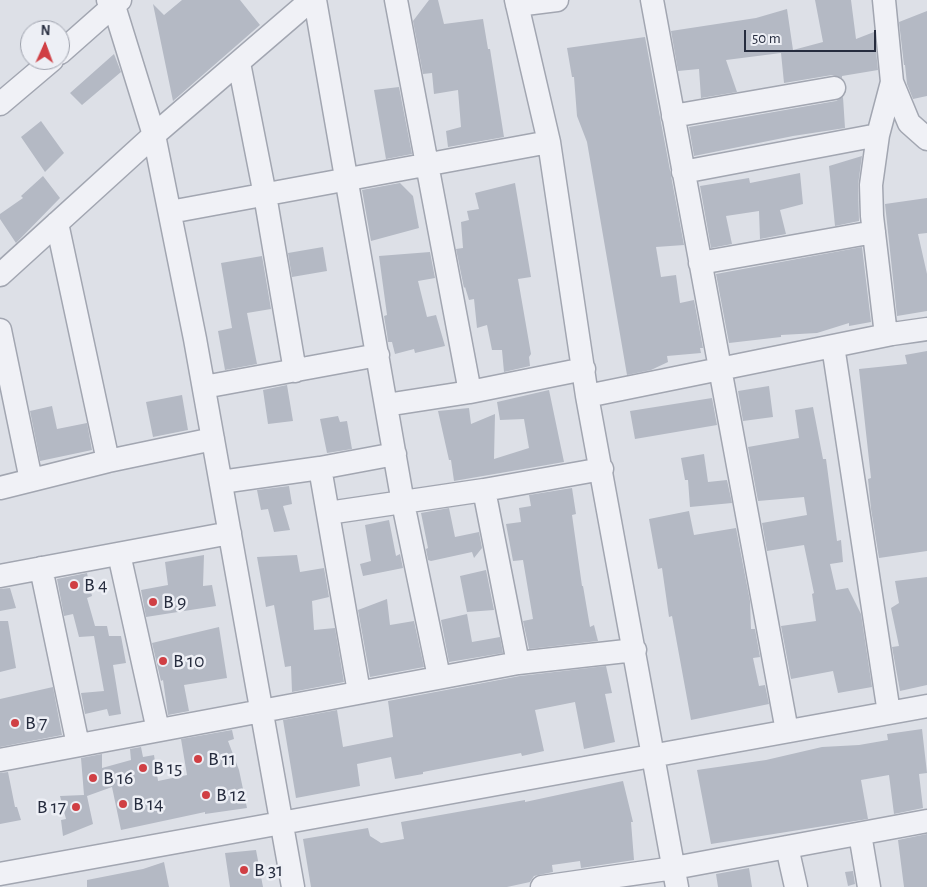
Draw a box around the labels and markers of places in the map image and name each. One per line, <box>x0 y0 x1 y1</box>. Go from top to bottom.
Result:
place label: B 4 <box>84 573 108 597</box>
marker: B 4 <box>68 579 80 591</box>
place label: B 9 <box>163 590 186 614</box>
marker: B 9 <box>147 596 159 608</box>
place label: B 10 <box>173 649 204 673</box>
marker: B 10 <box>157 655 169 667</box>
place label: B 7 <box>25 711 47 735</box>
marker: B 7 <box>9 717 21 729</box>
place label: B 11 <box>208 747 236 771</box>
marker: B 11 <box>192 753 204 765</box>
place label: B 15 <box>153 756 182 780</box>
marker: B 15 <box>137 762 149 774</box>
place label: B 16 <box>103 766 133 790</box>
marker: B 16 <box>87 772 99 784</box>
place label: B 12 <box>216 783 246 807</box>
marker: B 12 <box>200 789 212 801</box>
place label: B 14 <box>133 792 164 816</box>
place label: B 17 <box>37 795 66 819</box>
marker: B 14 <box>117 798 129 810</box>
marker: B 17 <box>70 801 82 813</box>
place label: B 31 <box>254 858 283 882</box>
marker: B 31 <box>238 864 250 876</box>

